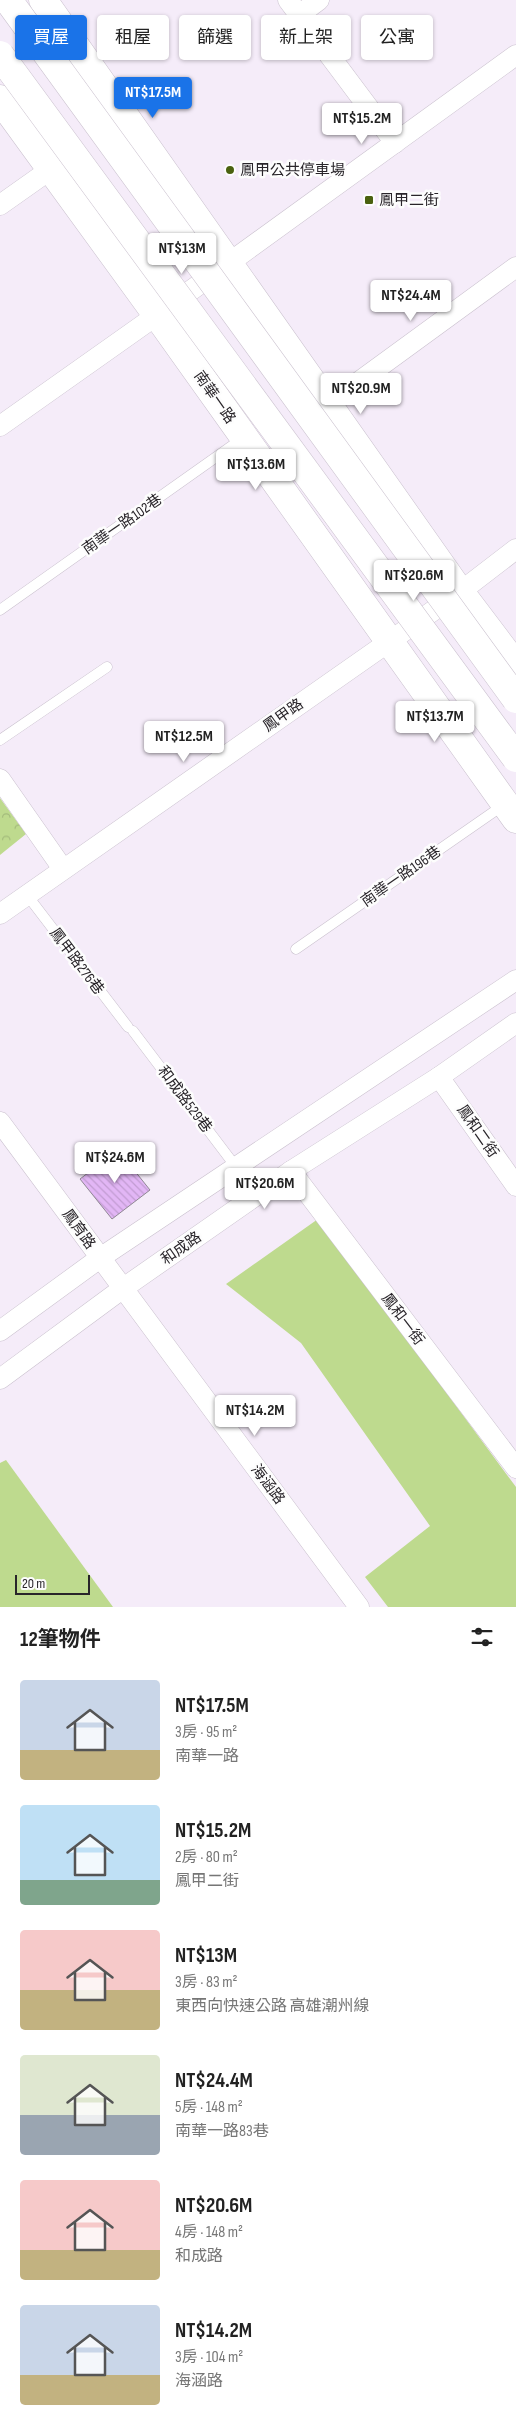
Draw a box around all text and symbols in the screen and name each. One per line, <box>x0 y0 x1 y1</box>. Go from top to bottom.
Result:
chip: 買屋 <box>15 15 87 60</box>
chip: 租屋 <box>97 15 169 60</box>
chip: 篩選 <box>179 15 251 60</box>
chip: 新上架 <box>261 15 351 60</box>
chip: 公寓 <box>361 15 433 60</box>
pin: NT$17.5M <box>101 76 205 119</box>
text: NT$17.5M <box>125 83 181 102</box>
pin: NT$15.2M <box>310 102 414 145</box>
text: NT$15.2M <box>333 109 391 128</box>
place label: 鳳甲公共停車場 <box>240 161 345 180</box>
marker: 鳳甲公共停車場 <box>224 164 236 176</box>
place label: 鳳甲二街 <box>379 191 439 210</box>
marker: 鳳甲二街 <box>363 194 375 206</box>
pin: NT$13M <box>141 232 223 275</box>
text: NT$13M <box>158 239 206 258</box>
pin: NT$24.4M <box>359 280 463 322</box>
text: NT$24.4M <box>381 286 441 305</box>
street label: 南華一路 <box>190 367 240 427</box>
pin: NT$20.9M <box>309 372 413 415</box>
text: NT$20.9M <box>331 379 391 398</box>
pin: NT$13.6M <box>204 448 308 491</box>
text: NT$13.6M <box>227 455 285 474</box>
street label: 南華一路102巷 <box>79 490 166 559</box>
pin: NT$20.6M <box>362 560 466 602</box>
text: NT$20.6M <box>385 566 443 585</box>
street label: 鳳甲路 <box>259 695 307 736</box>
pin: NT$13.7M <box>383 700 487 743</box>
text: NT$13.7M <box>406 707 464 726</box>
pin: NT$12.5M <box>132 720 236 763</box>
text: NT$12.5M <box>155 727 213 746</box>
street label: 南華一路196巷 <box>358 842 445 911</box>
street label: 鳳甲路276巷 <box>45 924 108 998</box>
street label: 和成路529巷 <box>153 1062 216 1137</box>
street label: 鳳和二街 <box>453 1101 503 1161</box>
pin: NT$24.6M <box>63 1142 167 1184</box>
text: NT$24.6M <box>85 1148 145 1167</box>
pin: NT$20.6M <box>213 1168 317 1210</box>
text: NT$20.6M <box>236 1174 294 1193</box>
street label: 鳳育路 <box>58 1206 100 1253</box>
street label: 和成路 <box>157 1228 205 1269</box>
street label: 鳳和一街 <box>377 1290 428 1349</box>
pin: NT$14.2M <box>203 1394 307 1437</box>
text: NT$14.2M <box>226 1401 284 1420</box>
street label: 海涵路 <box>246 1461 289 1508</box>
scale bar <box>15 1572 90 1595</box>
text: 20 m <box>22 1575 45 1592</box>
icon: filters <box>468 1623 496 1651</box>
text: 12筆物件 <box>20 1627 101 1652</box>
text: NT$17.5M <box>175 1693 249 1718</box>
icon: home <box>60 1700 120 1760</box>
text: 3房 · 95 m² <box>175 1723 237 1742</box>
text: 南華一路 <box>175 1747 239 1766</box>
text: NT$15.2M <box>175 1818 251 1843</box>
icon: home <box>60 1825 120 1885</box>
text: 2房 · 80 m² <box>175 1848 238 1867</box>
text: 鳳甲二街 <box>175 1872 239 1891</box>
text: NT$13M <box>175 1943 237 1968</box>
icon: home <box>60 1950 120 2010</box>
text: 3房 · 83 m² <box>175 1973 237 1992</box>
text: 東西向快速公路 高雄潮州線 <box>175 1997 370 2016</box>
text: NT$24.4M <box>175 2068 253 2093</box>
icon: home <box>60 2075 120 2135</box>
text: 5房 · 148 m² <box>175 2098 243 2117</box>
text: 南華一路83巷 <box>175 2122 269 2141</box>
text: NT$20.6M <box>175 2193 252 2218</box>
icon: home <box>60 2200 120 2260</box>
text: 4房 · 148 m² <box>175 2223 243 2242</box>
text: 和成路 <box>175 2247 223 2266</box>
text: NT$14.2M <box>175 2318 252 2343</box>
icon: home <box>60 2325 120 2385</box>
text: 3房 · 104 m² <box>175 2348 243 2367</box>
text: 海涵路 <box>175 2372 223 2391</box>

